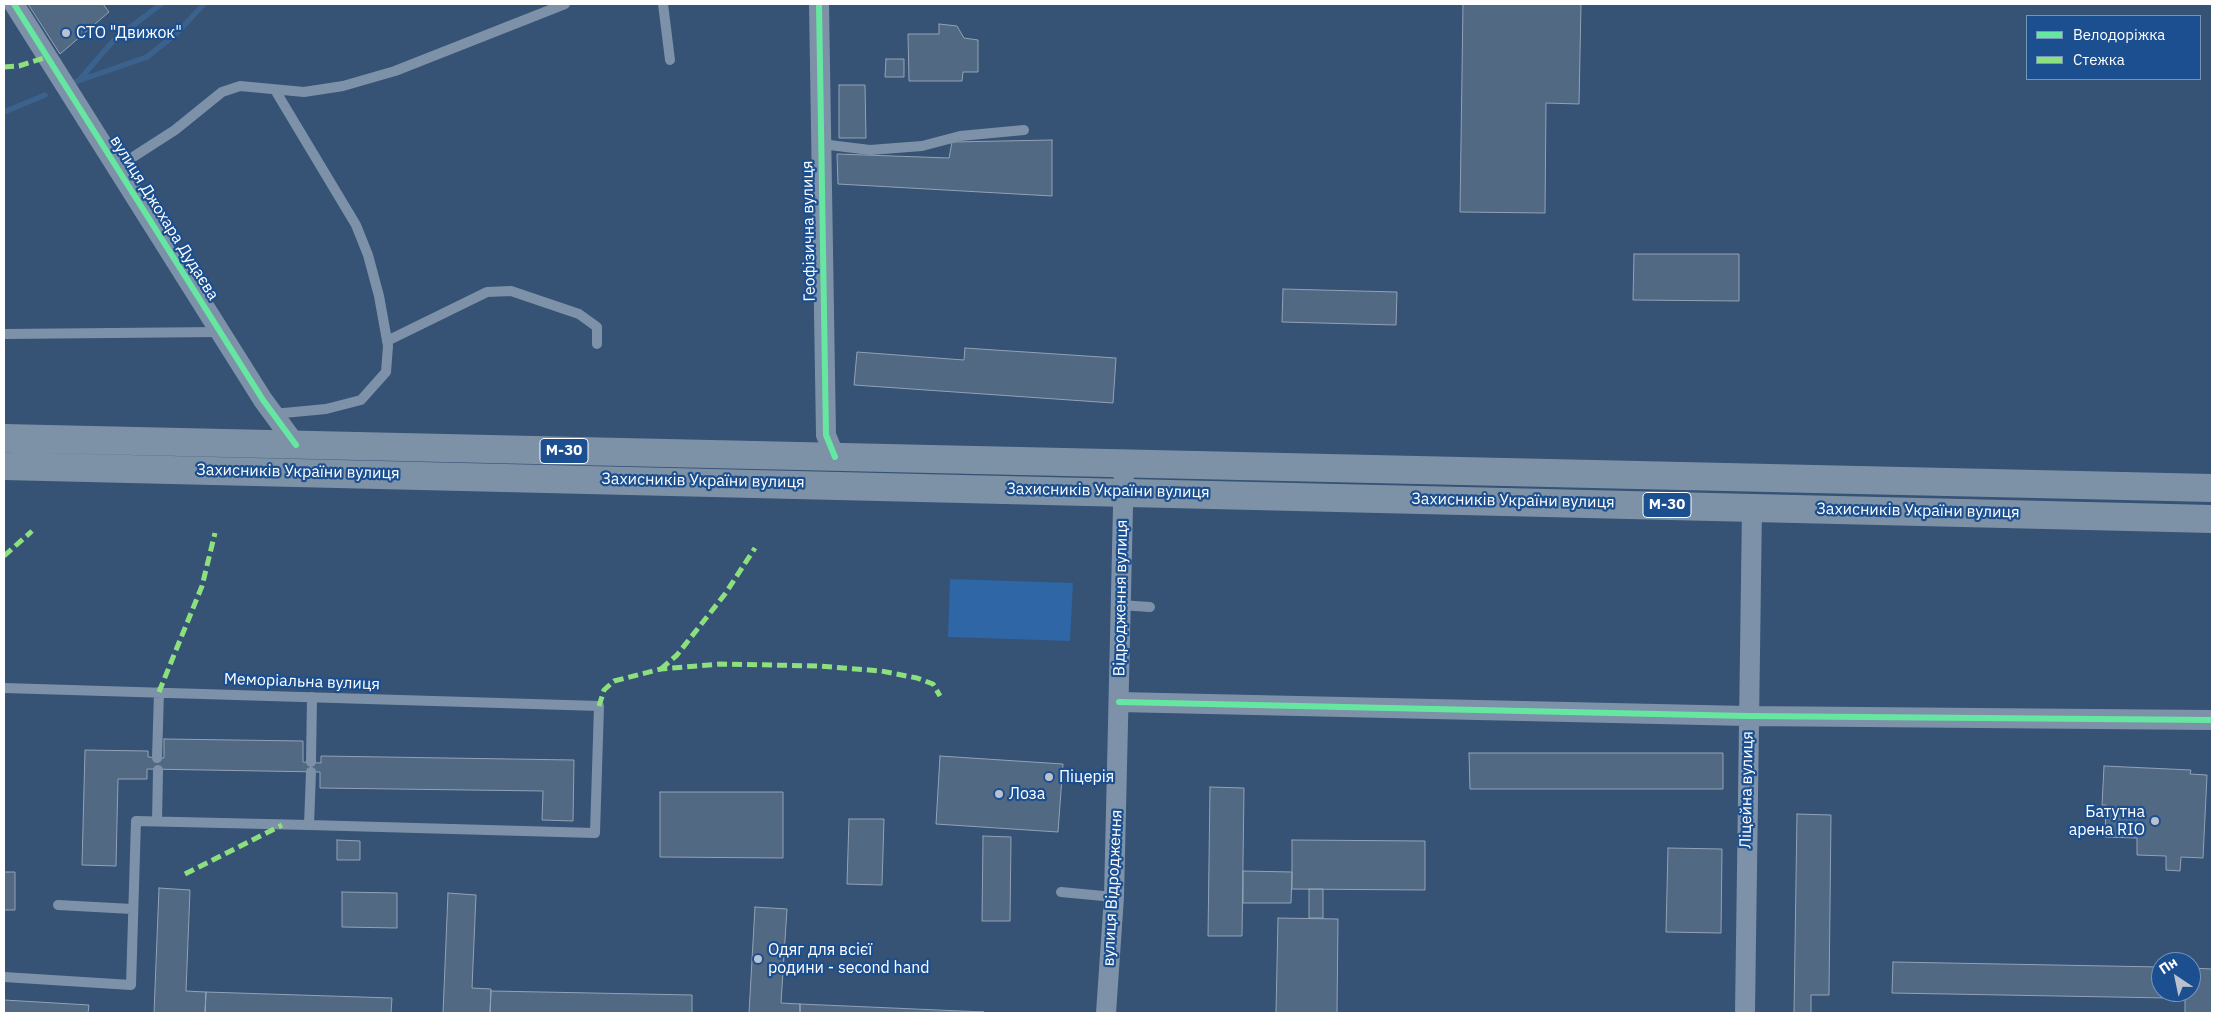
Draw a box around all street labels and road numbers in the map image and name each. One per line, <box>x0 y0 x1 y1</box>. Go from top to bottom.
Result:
street label: вулиця Джохара Дудаєва <box>105 132 223 304</box>
street label: Геофізична вулиця <box>798 160 820 302</box>
road number: М-30 <box>540 438 588 464</box>
street label: Захисників України вулиця <box>196 461 400 483</box>
street label: Захисників України вулиця <box>601 470 805 492</box>
street label: Захисників України вулиця <box>1006 480 1210 502</box>
street label: Захисників України вулиця <box>1411 490 1615 512</box>
road number: М-30 <box>1643 492 1691 518</box>
street label: Захисників України вулиця <box>1816 500 2020 522</box>
street label: Відродження вулиця <box>1110 519 1132 677</box>
street label: Меморіальна вулиця <box>224 670 380 694</box>
street label: Ліцейна вулиця <box>1736 731 1758 849</box>
street label: вулиця Відродження <box>1099 809 1127 967</box>

